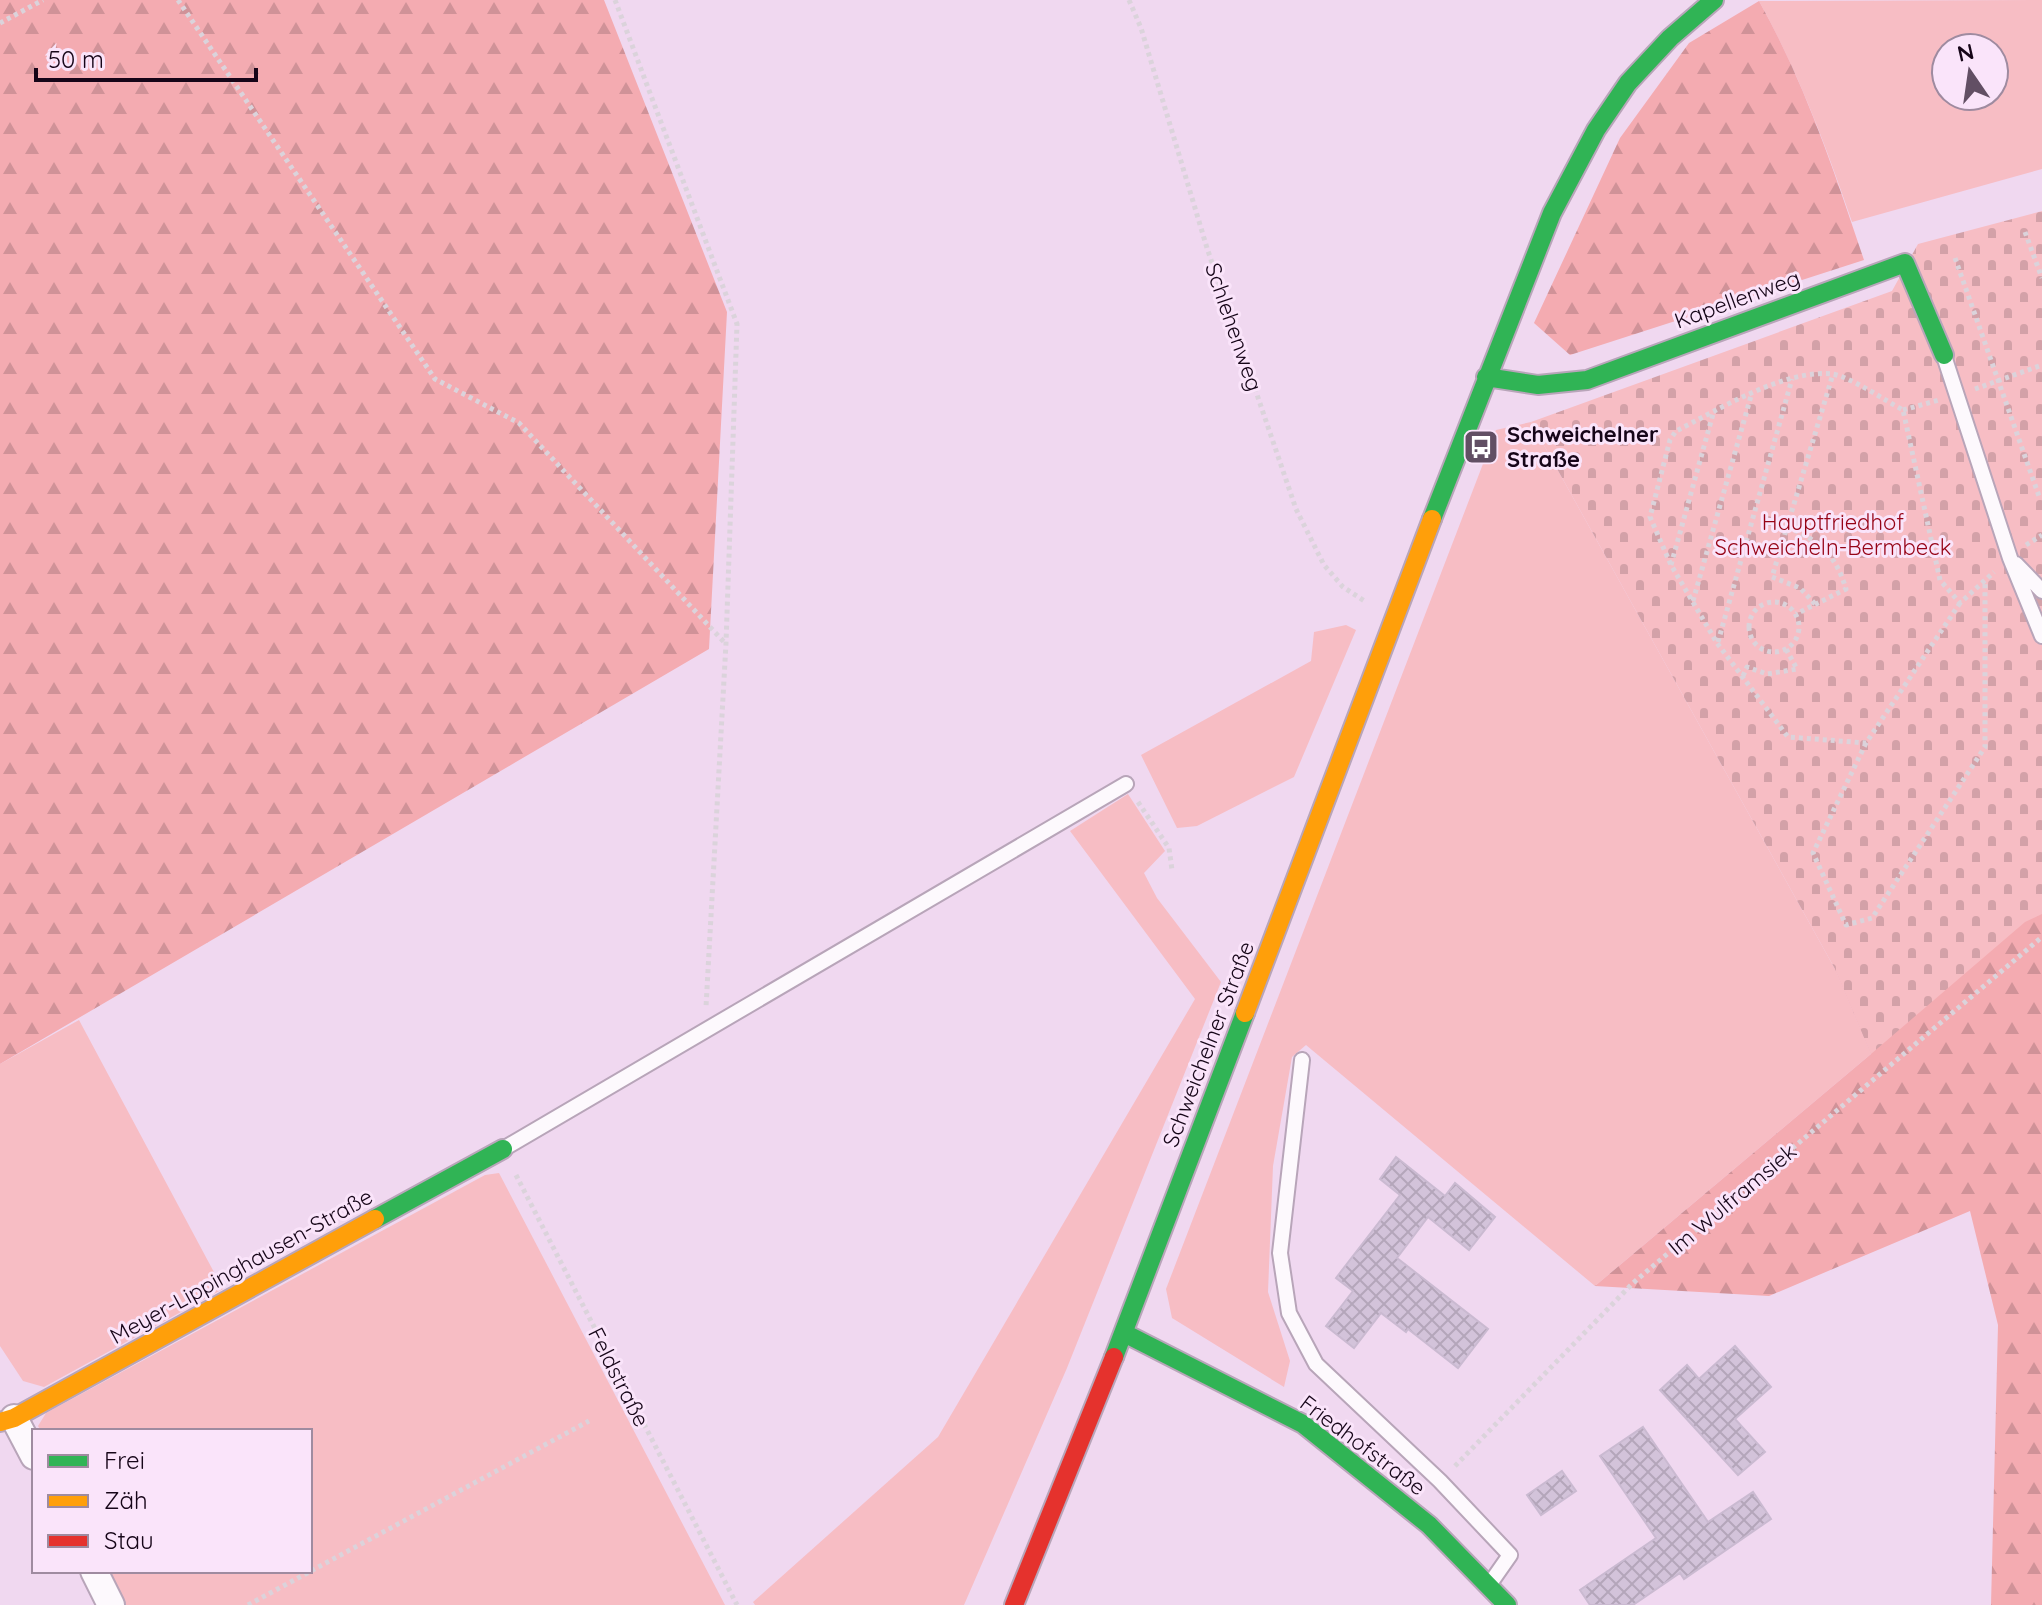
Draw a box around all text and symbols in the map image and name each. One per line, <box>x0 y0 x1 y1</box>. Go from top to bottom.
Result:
scale bar <box>36 32 256 82</box>
north arrow <box>1930 32 2010 112</box>
text: N <box>1954 37 1977 68</box>
text: 50 m <box>48 44 104 74</box>
street label: Schlehenweg <box>1199 259 1269 395</box>
street label: Kapellenweg <box>1670 263 1804 335</box>
place label: Schweichelner Straße <box>1507 420 1659 473</box>
bus stop icon: Schweichelner Straße <box>1462 428 1500 466</box>
park label: Hauptfriedhof Schweicheln-Bermbeck <box>1715 508 1951 561</box>
street label: Schweichelner Straße <box>1156 937 1260 1151</box>
street label: Im Wulframsiek <box>1662 1137 1802 1261</box>
street label: Meyer-Lippinghausen-Straße <box>105 1182 377 1350</box>
street label: Feldstraße <box>582 1323 656 1431</box>
street label: Friedhofstraße <box>1295 1389 1431 1501</box>
legend <box>32 1429 312 1573</box>
text: Frei <box>104 1445 145 1475</box>
text: Zäh <box>104 1485 148 1515</box>
text: Stau <box>104 1525 154 1555</box>

